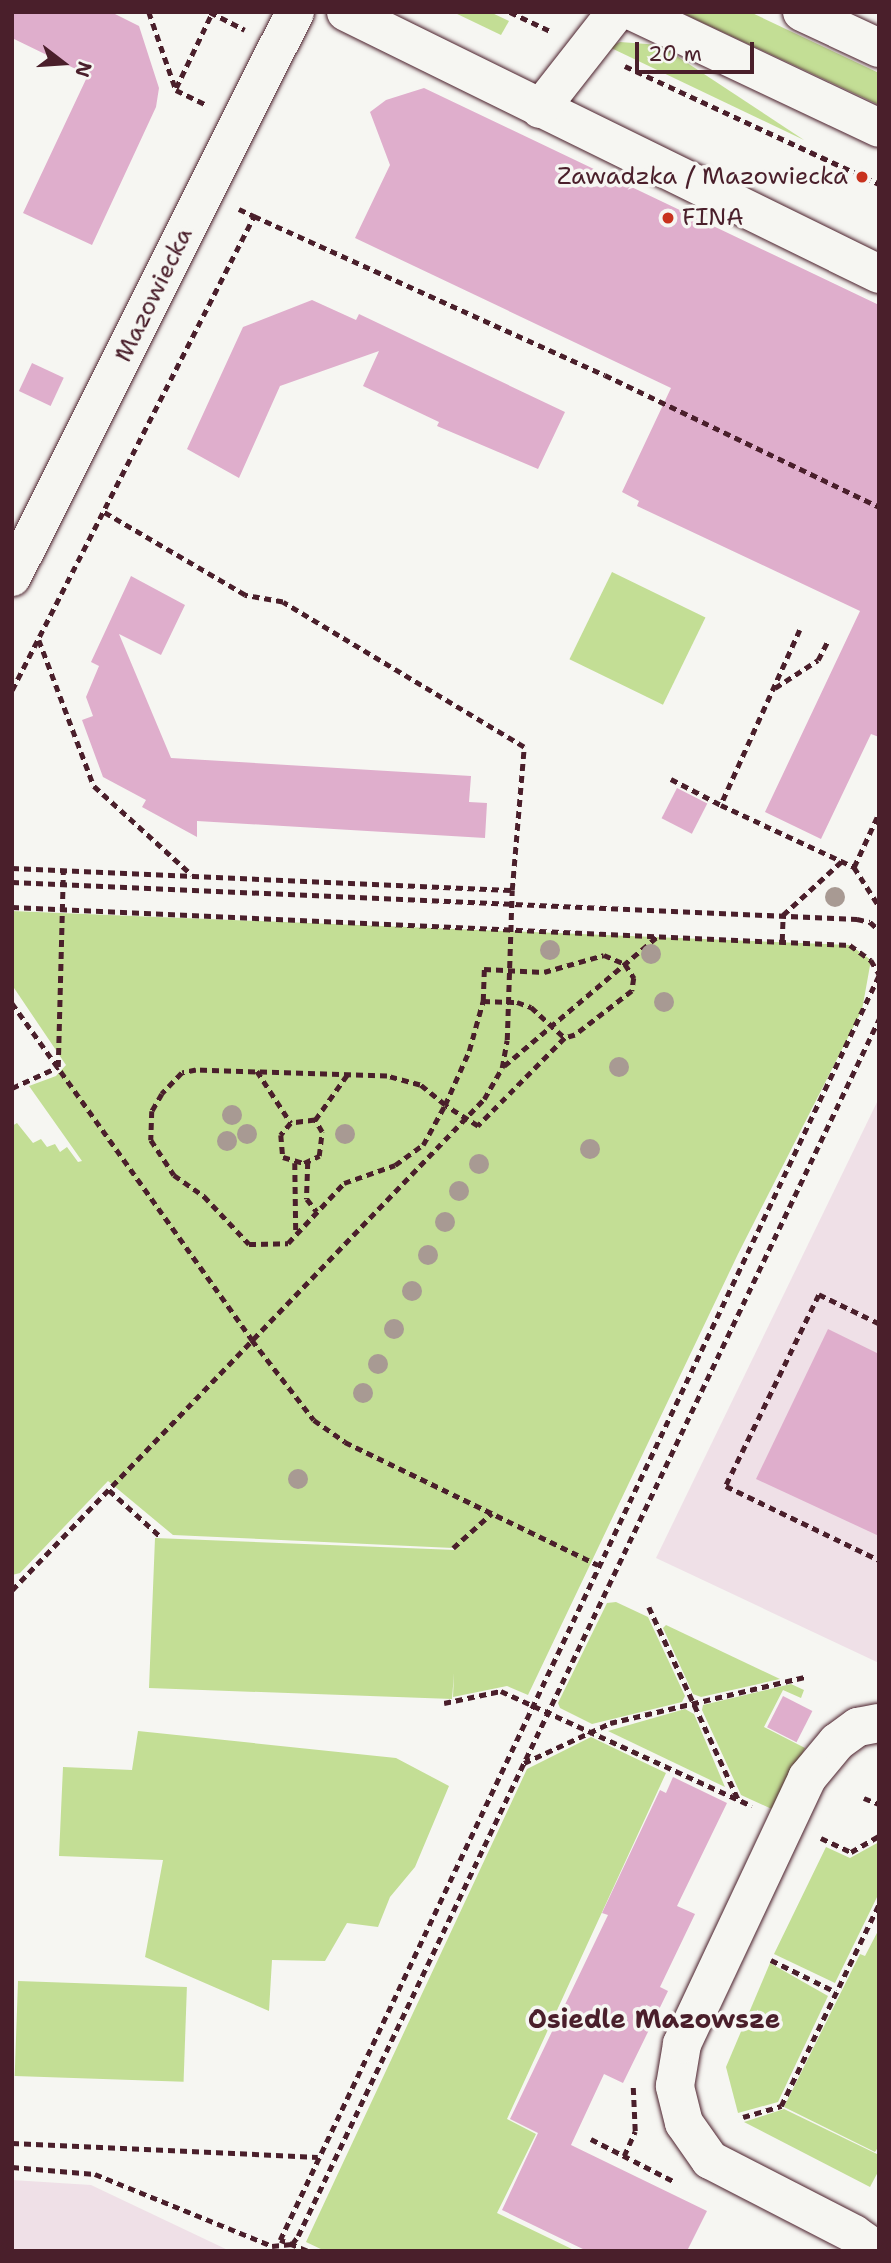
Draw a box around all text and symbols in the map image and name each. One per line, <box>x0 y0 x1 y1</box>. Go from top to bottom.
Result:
north arrow <box>28 28 98 98</box>
scale bar <box>639 28 758 72</box>
text: 20 m <box>648 40 702 68</box>
text: N <box>69 58 98 80</box>
place label: Zawadzka / Mazowiecka <box>557 163 848 191</box>
marker: Zawadzka / Mazowiecka <box>854 169 870 185</box>
place label: FINA <box>682 204 744 232</box>
marker: FINA <box>660 210 676 226</box>
street label: Mazowiecka <box>109 223 199 367</box>
district label: Osiedle Mazowsze <box>528 2003 780 2035</box>

